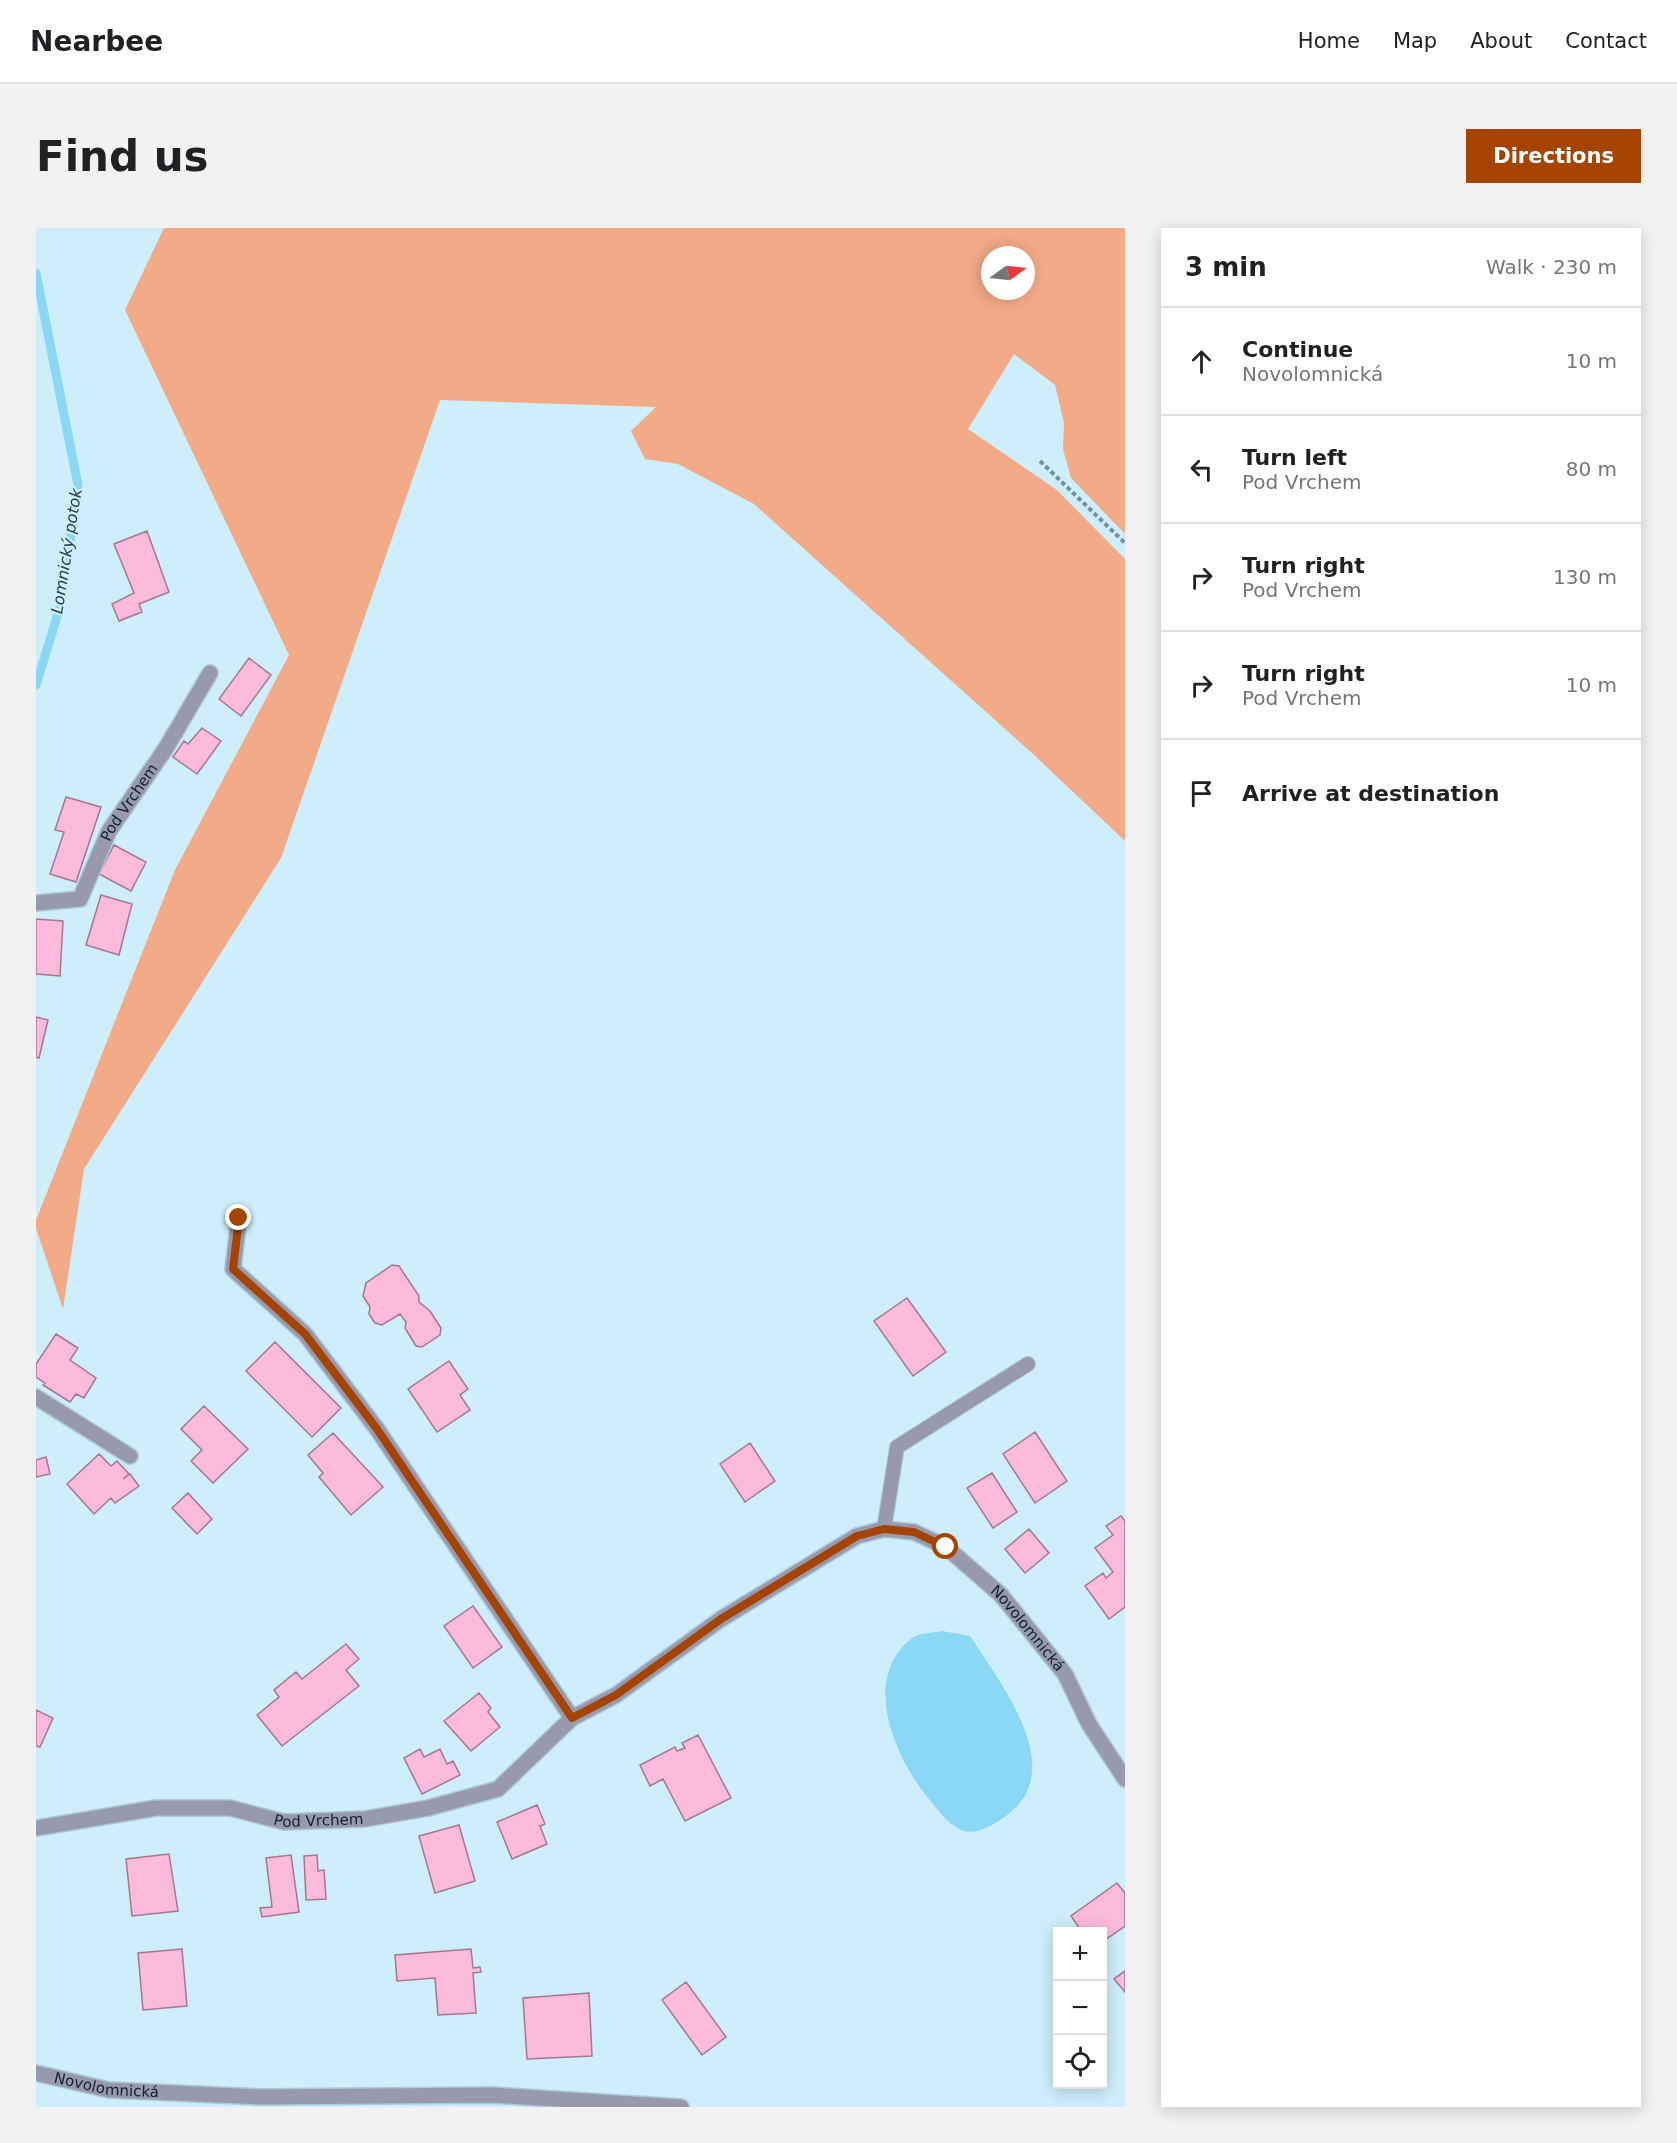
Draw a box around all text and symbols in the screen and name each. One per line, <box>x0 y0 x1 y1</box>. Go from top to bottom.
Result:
text: Nearbee <box>30 25 163 58</box>
text: Home <box>1298 29 1360 53</box>
text: Map <box>1393 29 1437 53</box>
text: About <box>1470 29 1532 53</box>
text: Contact <box>1565 29 1647 53</box>
button: Directions <box>1466 129 1641 183</box>
text: Find us <box>36 132 209 181</box>
north arrow <box>981 246 1035 300</box>
text: 3 min <box>1185 252 1267 282</box>
text: Walk · 230 m <box>1486 255 1617 279</box>
text: Continue <box>1242 337 1353 362</box>
icon: ahead <box>1185 345 1218 378</box>
text: 10 m <box>1566 349 1617 373</box>
text: Novolomnická <box>1242 362 1383 386</box>
text: Turn left <box>1242 445 1347 470</box>
icon: left <box>1185 453 1218 486</box>
text: 80 m <box>1566 457 1617 481</box>
text: Pod Vrchem <box>1242 470 1362 494</box>
water label: Lomnický potok <box>47 486 86 615</box>
text: Turn right <box>1242 553 1365 578</box>
icon: right <box>1185 561 1218 594</box>
text: 130 m <box>1553 565 1617 589</box>
text: Pod Vrchem <box>1242 578 1362 602</box>
text: Turn right <box>1242 661 1365 686</box>
icon: right <box>1185 669 1218 702</box>
text: 10 m <box>1566 673 1617 697</box>
text: Pod Vrchem <box>1242 686 1362 710</box>
street label: Pod Vrchem <box>97 760 162 844</box>
icon: arrive <box>1185 777 1218 810</box>
text: Arrive at destination <box>1242 781 1499 806</box>
route end <box>225 1204 251 1230</box>
route start <box>932 1533 958 1559</box>
street label: Novolomnická <box>987 1581 1068 1675</box>
street label: Pod Vrchem <box>272 1810 364 1831</box>
map controls <box>1053 1927 1107 2089</box>
button: + <box>1053 1927 1107 1981</box>
button: − <box>1053 1981 1107 2035</box>
button: locate <box>1053 2035 1107 2089</box>
street label: Novolomnická <box>52 2069 159 2101</box>

